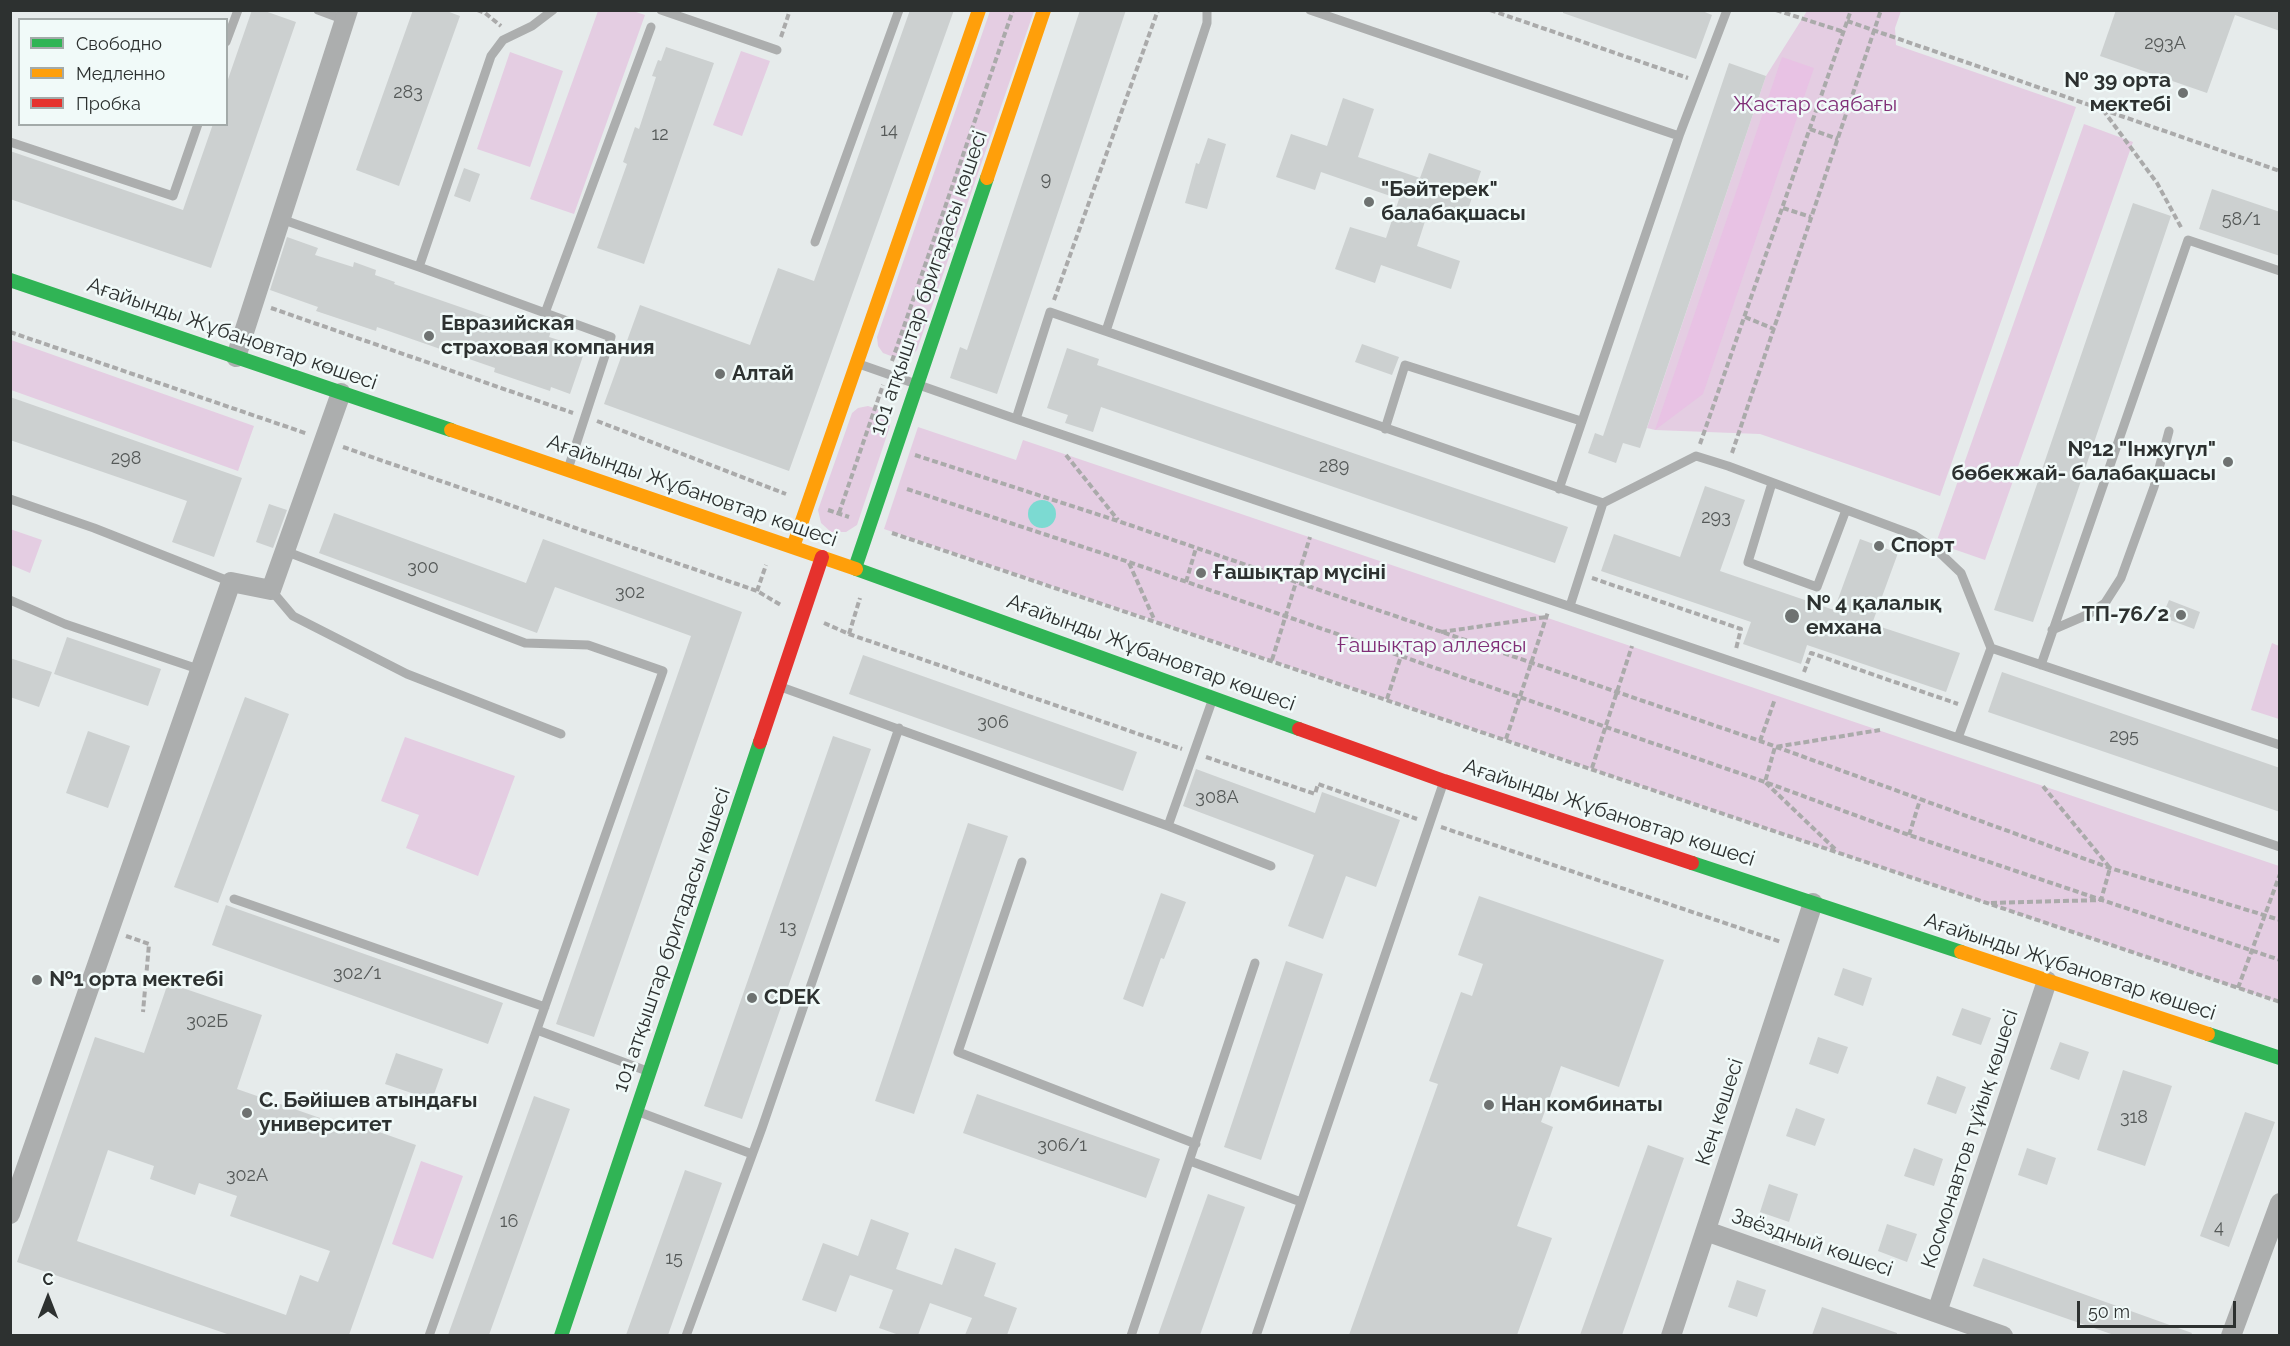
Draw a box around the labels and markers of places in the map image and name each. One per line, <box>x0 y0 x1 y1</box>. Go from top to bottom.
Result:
place label: № 39 орта мектебі <box>2064 68 2171 118</box>
marker: № 39 орта мектебі <box>2176 86 2190 100</box>
place label: "Бәйтерек" балабақшасы <box>1381 177 1526 227</box>
marker: "Бәйтерек" балабақшасы <box>1362 195 1376 209</box>
place label: Евразийская страховая компания <box>441 311 655 361</box>
marker: Евразийская страховая компания <box>422 329 436 343</box>
place label: Алтай <box>732 361 794 387</box>
marker: Алтай <box>713 367 727 381</box>
place label: №12 "Інжугүл" бөбекжай- балабақшасы <box>1951 437 2216 487</box>
marker: №12 "Інжугүл" бөбекжай- балабақшасы <box>2221 455 2235 469</box>
place label: Спорт <box>1891 533 1954 559</box>
marker: Спорт <box>1872 539 1886 553</box>
place label: Ғашықтар мүсіні <box>1213 560 1386 586</box>
marker: Ғашықтар мүсіні <box>1194 566 1208 580</box>
place label: № 4 қалалық емхана <box>1806 591 1942 641</box>
place label: ТП-76/2 <box>2082 602 2169 628</box>
marker: № 4 қалалық емхана <box>1783 607 1801 625</box>
marker: ТП-76/2 <box>2174 608 2188 622</box>
place label: №1 орта мектебі <box>49 967 224 993</box>
marker: №1 орта мектебі <box>30 973 44 987</box>
place label: CDEK <box>764 985 820 1011</box>
marker: CDEK <box>745 991 759 1005</box>
place label: С. Бәйішев атындағы университет <box>259 1088 477 1138</box>
place label: Нан комбинаты <box>1501 1092 1663 1118</box>
marker: Нан комбинаты <box>1482 1098 1496 1112</box>
marker: С. Бәйішев атындағы университет <box>240 1106 254 1120</box>

